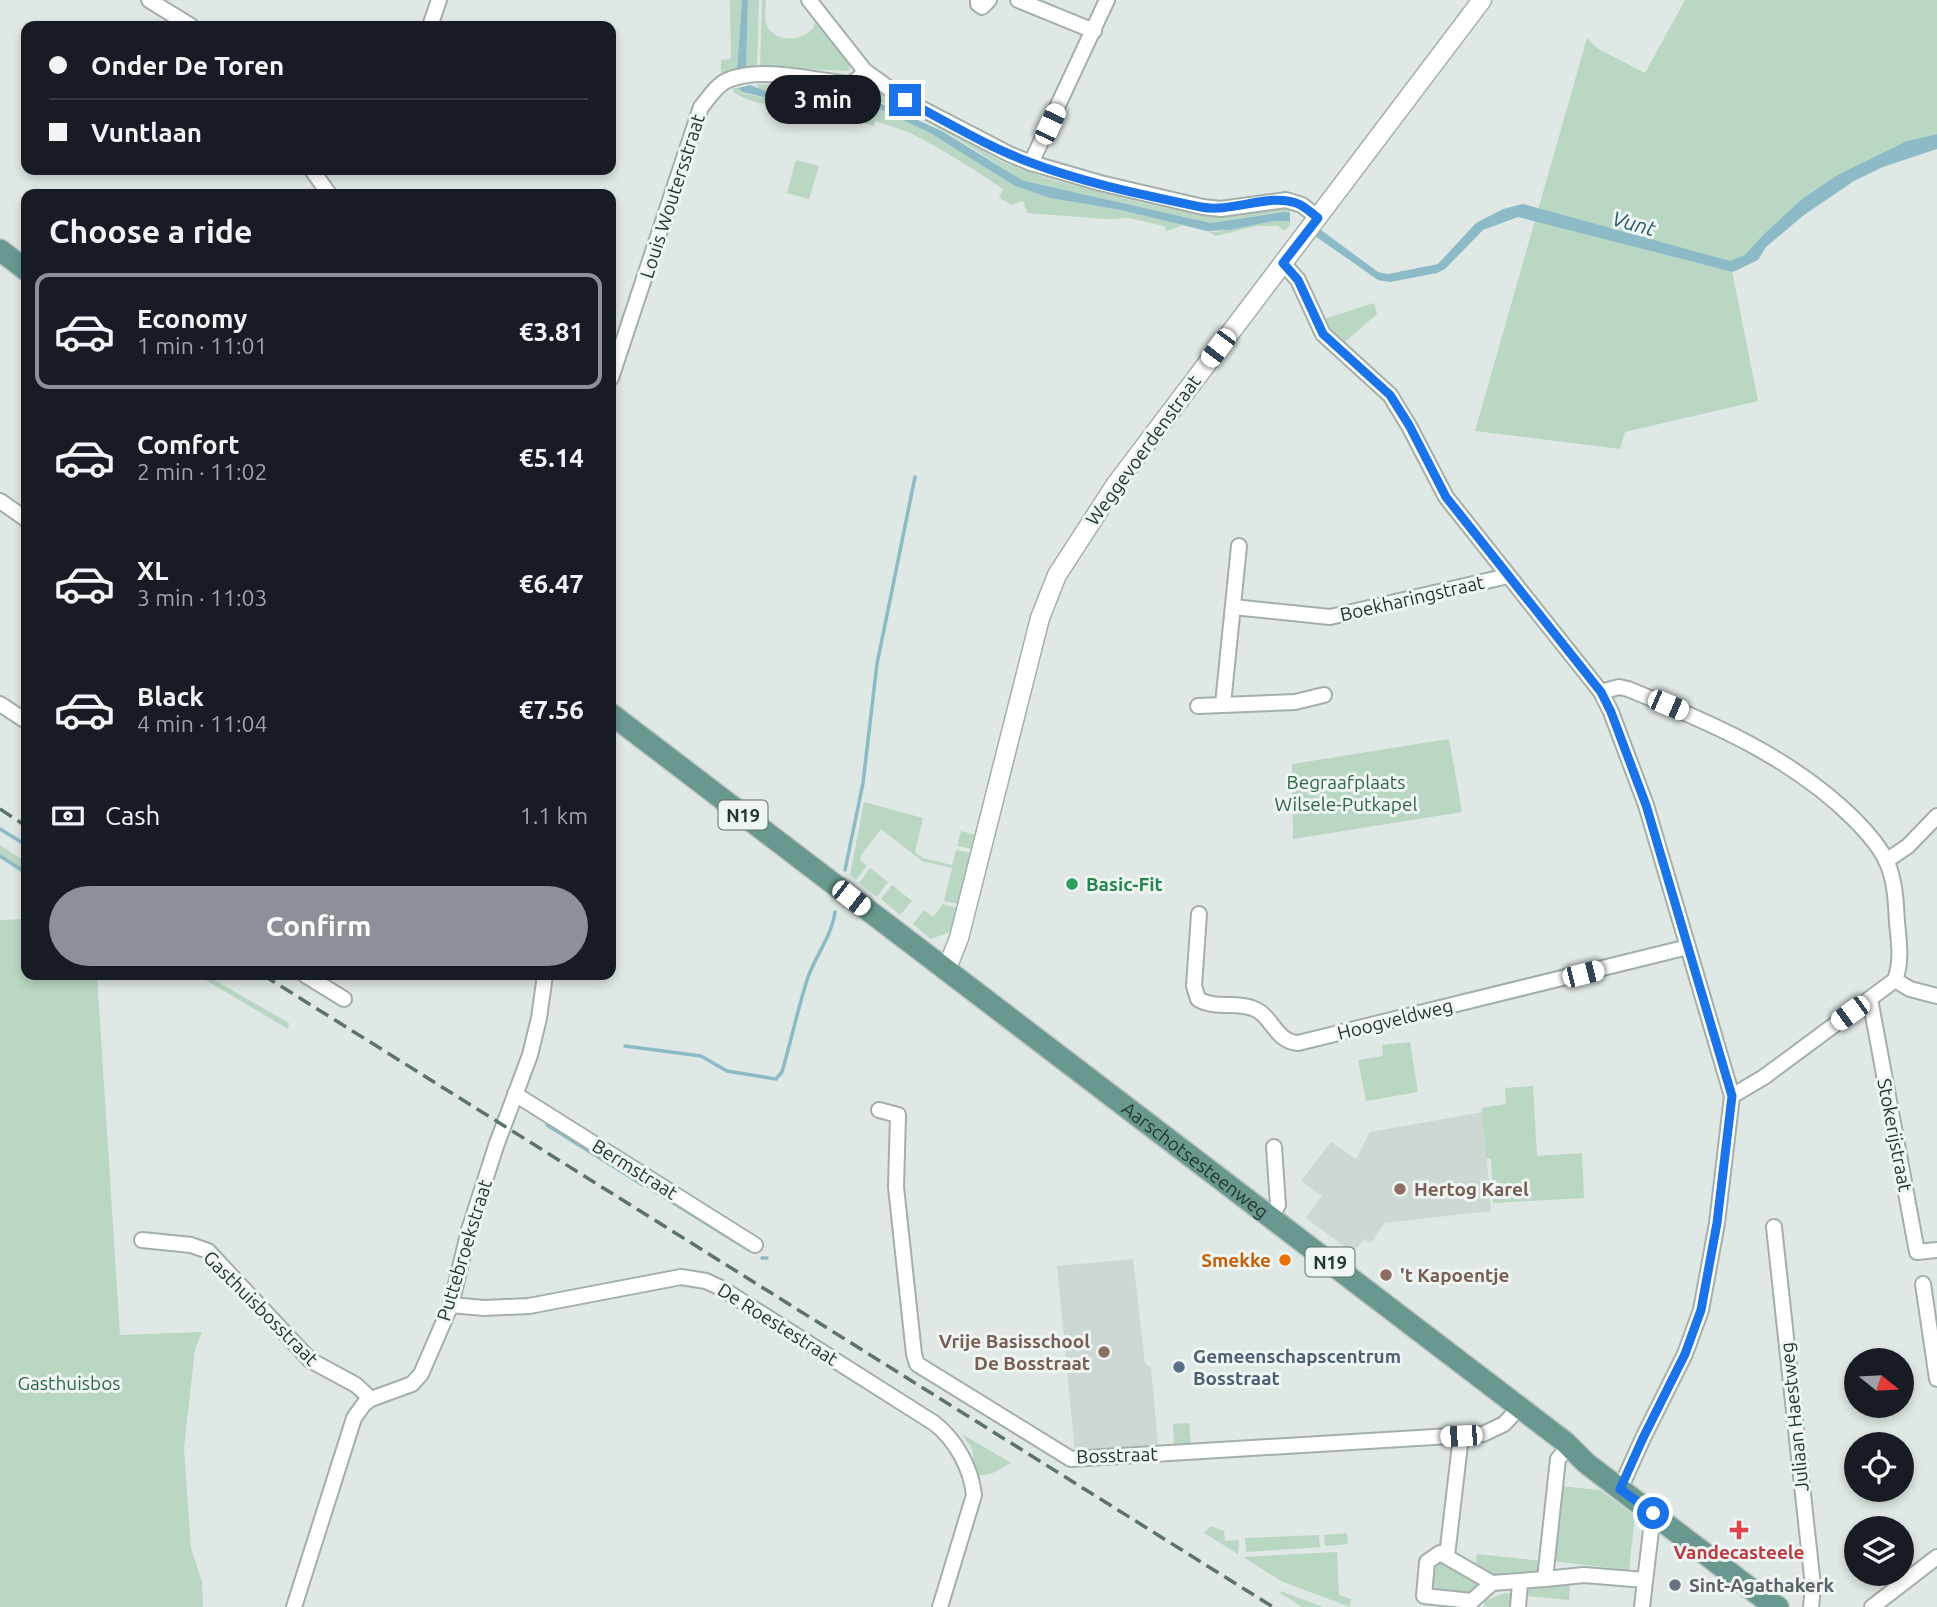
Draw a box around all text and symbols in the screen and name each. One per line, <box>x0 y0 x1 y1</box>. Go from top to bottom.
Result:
text: Onder De Toren <box>91 51 284 80</box>
callout: 3 min <box>765 76 880 124</box>
route end <box>889 84 921 116</box>
text: 3 min <box>794 87 852 112</box>
car <box>1032 101 1069 147</box>
street label: Louis Woutersstraat <box>635 111 709 281</box>
text: Vuntlaan <box>91 118 202 147</box>
water label: Vunt <box>1610 206 1659 240</box>
text: Choose a ride <box>49 213 252 249</box>
icon: car <box>53 300 116 363</box>
text: Economy <box>137 304 247 333</box>
text: €3.81 <box>519 317 584 346</box>
car <box>1197 325 1240 371</box>
text: 1 min · 11:01 <box>137 333 268 358</box>
street label: Weggevoerdenstraat <box>1081 370 1205 529</box>
icon: car <box>53 426 116 489</box>
text: Comfort <box>137 430 240 459</box>
text: €5.14 <box>519 443 584 472</box>
text: 2 min · 11:02 <box>137 459 268 484</box>
icon: car <box>53 552 116 615</box>
text: XL <box>137 556 168 585</box>
text: €6.47 <box>519 569 584 598</box>
street label: Boekharingstraat <box>1338 571 1487 625</box>
text: 3 min · 11:03 <box>137 585 268 610</box>
icon: car <box>53 678 116 741</box>
text: Black <box>137 682 204 711</box>
car <box>1645 687 1692 723</box>
text: €7.56 <box>519 695 584 724</box>
text: 4 min · 11:04 <box>137 711 268 736</box>
park label: Begraafplaats Wilsele-Putkapel <box>1275 771 1417 815</box>
icon: cash <box>49 797 87 835</box>
road number: N19 <box>718 800 768 830</box>
text: Cash <box>105 801 160 830</box>
text: 1.1 km <box>520 803 588 828</box>
place label: Basic-Fit <box>1086 873 1163 895</box>
marker: Basic-Fit <box>1064 876 1080 892</box>
car <box>828 877 875 919</box>
button: Confirm <box>49 886 588 966</box>
car <box>1561 959 1606 989</box>
car <box>1827 992 1874 1034</box>
street label: Hoogveldweg <box>1335 994 1455 1044</box>
street label: Stokerijstraat <box>1873 1077 1917 1194</box>
street label: Aarschotsesteenweg <box>1118 1097 1273 1223</box>
street label: Bermstraat <box>588 1134 682 1204</box>
street label: Puttebroekstraat <box>432 1176 496 1324</box>
place label: Hertog Karel <box>1414 1178 1529 1200</box>
marker: Hertog Karel <box>1392 1181 1408 1197</box>
street label: Gasthuisbosstraat <box>199 1246 323 1370</box>
road number: N19 <box>1306 1247 1354 1276</box>
place label: Smekke <box>1201 1249 1271 1271</box>
marker: Smekke <box>1277 1252 1293 1268</box>
place label: 't Kapoentje <box>1400 1264 1510 1286</box>
marker: 't Kapoentje <box>1378 1267 1394 1283</box>
street label: De Roestestraat <box>714 1278 843 1370</box>
place label: Vrije Basisschool De Bosstraat <box>939 1330 1090 1374</box>
street label: Juliaan Haestweg <box>1775 1341 1813 1493</box>
marker: Vrije Basisschool De Bosstraat <box>1096 1344 1112 1360</box>
place label: Gemeenschapscentrum Bosstraat <box>1193 1345 1401 1389</box>
north arrow <box>1844 1348 1914 1418</box>
map controls <box>1844 1348 1914 1586</box>
marker: Gemeenschapscentrum Bosstraat <box>1171 1359 1187 1375</box>
park label: Gasthuisbos <box>17 1372 121 1394</box>
car <box>1440 1424 1483 1448</box>
button: locate <box>1844 1432 1914 1502</box>
street label: Bosstraat <box>1076 1443 1159 1467</box>
route start <box>1637 1497 1669 1529</box>
button: layers <box>1844 1516 1914 1586</box>
marker: Vandecasteele <box>1731 1522 1747 1538</box>
place label: Vandecasteele <box>1673 1541 1805 1563</box>
place label: Sint-Agathakerk <box>1689 1574 1834 1596</box>
marker: Sint-Agathakerk <box>1667 1577 1683 1593</box>

